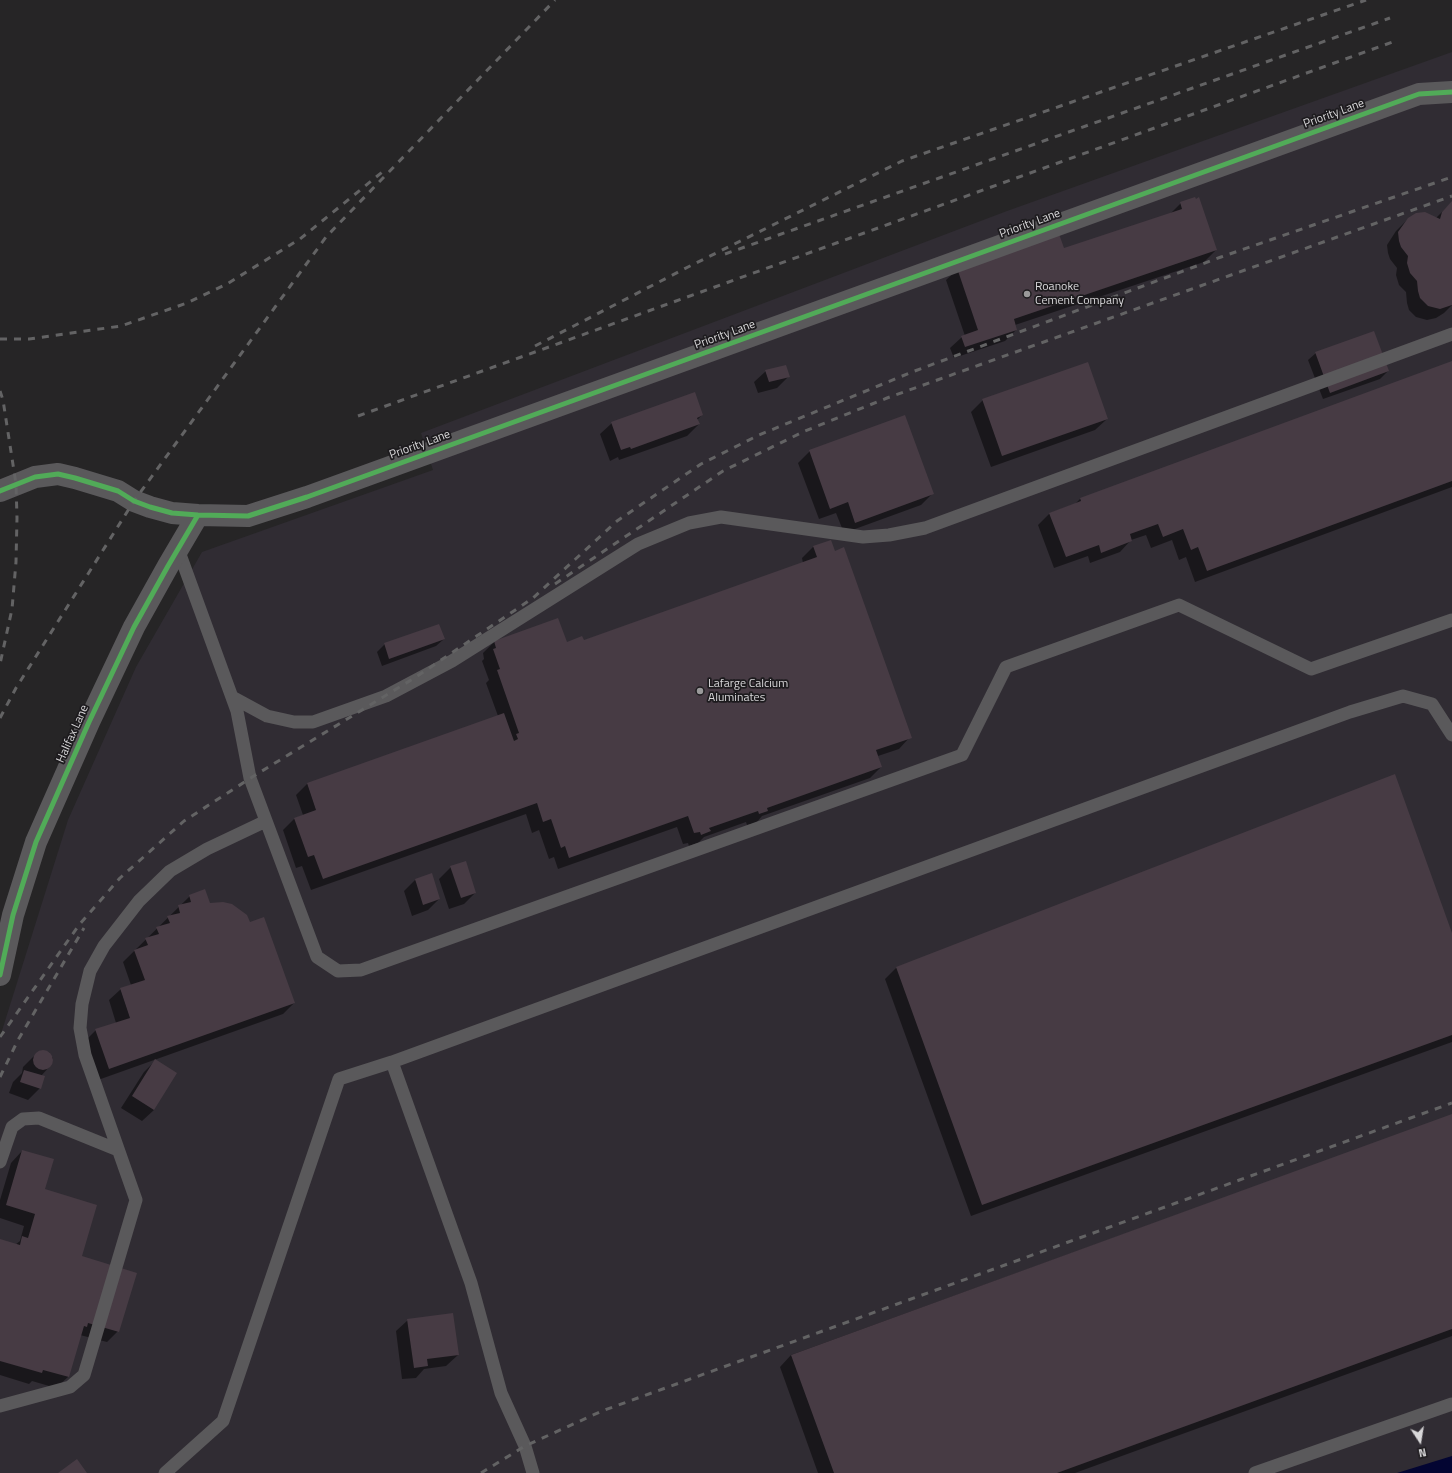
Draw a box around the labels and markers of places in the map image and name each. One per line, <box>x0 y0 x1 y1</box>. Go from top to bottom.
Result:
place label: Roanoke Cement Company <box>1035 280 1124 308</box>
marker: Roanoke Cement Company <box>1022 289 1032 299</box>
place label: Lafarge Calcium Aluminates <box>708 677 788 705</box>
marker: Lafarge Calcium Aluminates <box>695 686 705 696</box>

